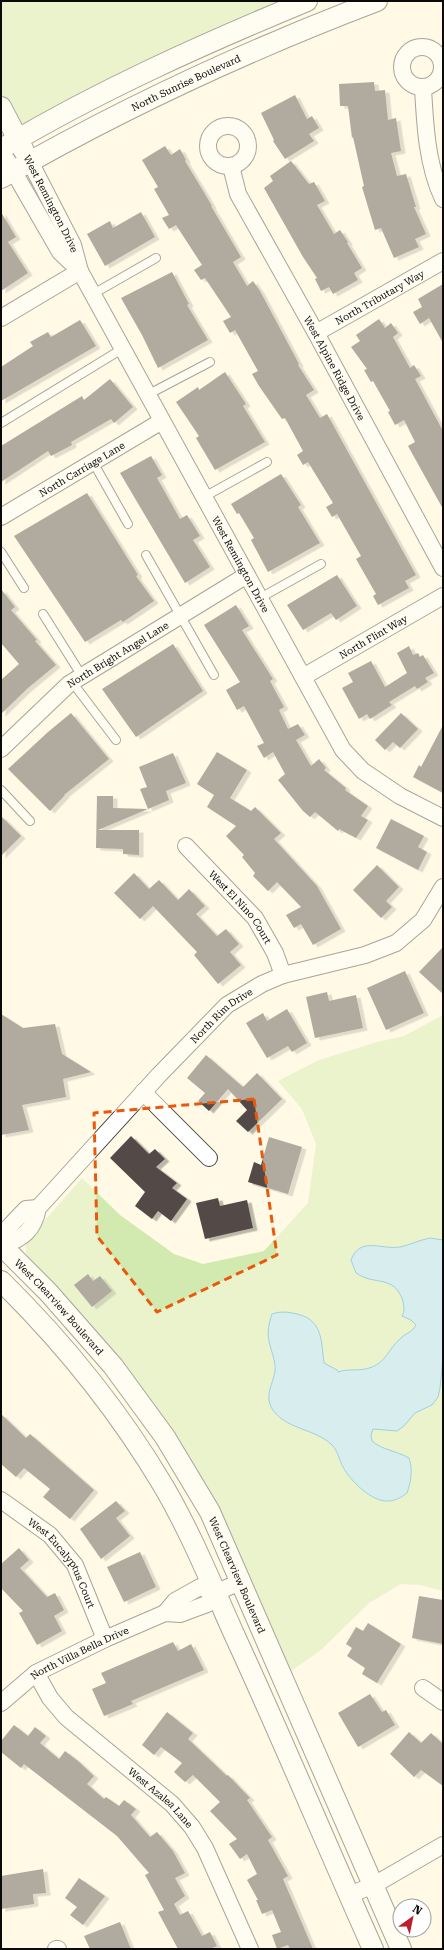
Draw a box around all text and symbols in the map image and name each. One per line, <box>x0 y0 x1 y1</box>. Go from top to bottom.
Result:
street label: North Sunrise Boulevard <box>129 52 242 113</box>
street label: West Remington Drive <box>22 153 80 254</box>
street label: North Tributary Way <box>333 267 426 327</box>
street label: West Alpine Ridge Drive <box>302 314 368 422</box>
street label: North Carriage Lane <box>37 439 127 499</box>
street label: West Remington Drive <box>210 514 272 615</box>
street label: North Flint Way <box>337 612 409 660</box>
street label: North Bright Angel Lane <box>65 619 171 690</box>
street label: West El Nino Court <box>207 868 274 946</box>
street label: North Rim Drive <box>188 985 255 1045</box>
street label: West Clearview Boulevard <box>13 1257 106 1357</box>
street label: West Clearview Boulevard <box>207 1515 268 1635</box>
street label: West Eucalyptus Court <box>26 1516 97 1610</box>
street label: North Villa Bella Drive <box>28 1624 130 1681</box>
street label: West Azalea Lane <box>126 1765 196 1830</box>
north arrow <box>392 1898 432 1938</box>
text: N <box>410 1902 425 1918</box>

